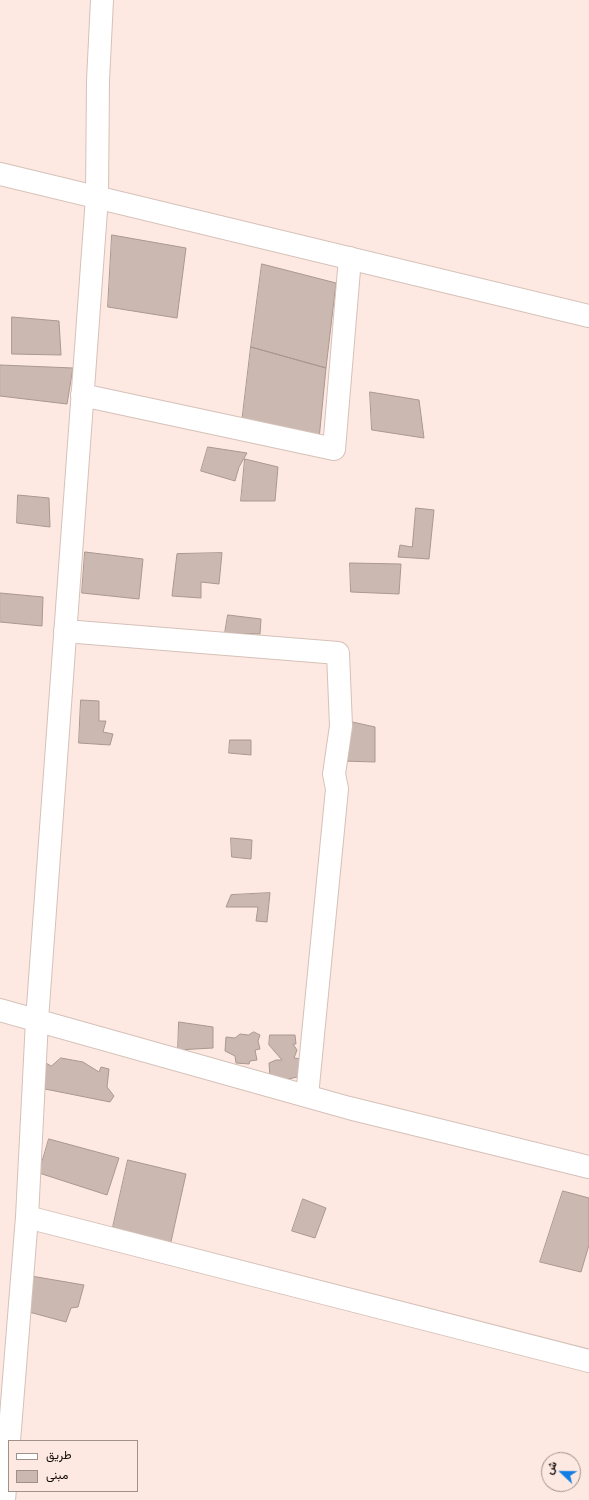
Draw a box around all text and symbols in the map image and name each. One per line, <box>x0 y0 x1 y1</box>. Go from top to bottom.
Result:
legend <box>8 1440 138 1492</box>
text: طريق <box>46 1448 71 1461</box>
north arrow <box>541 1452 581 1492</box>
text: ش <box>543 1460 559 1476</box>
text: مبنى <box>46 1468 68 1481</box>

